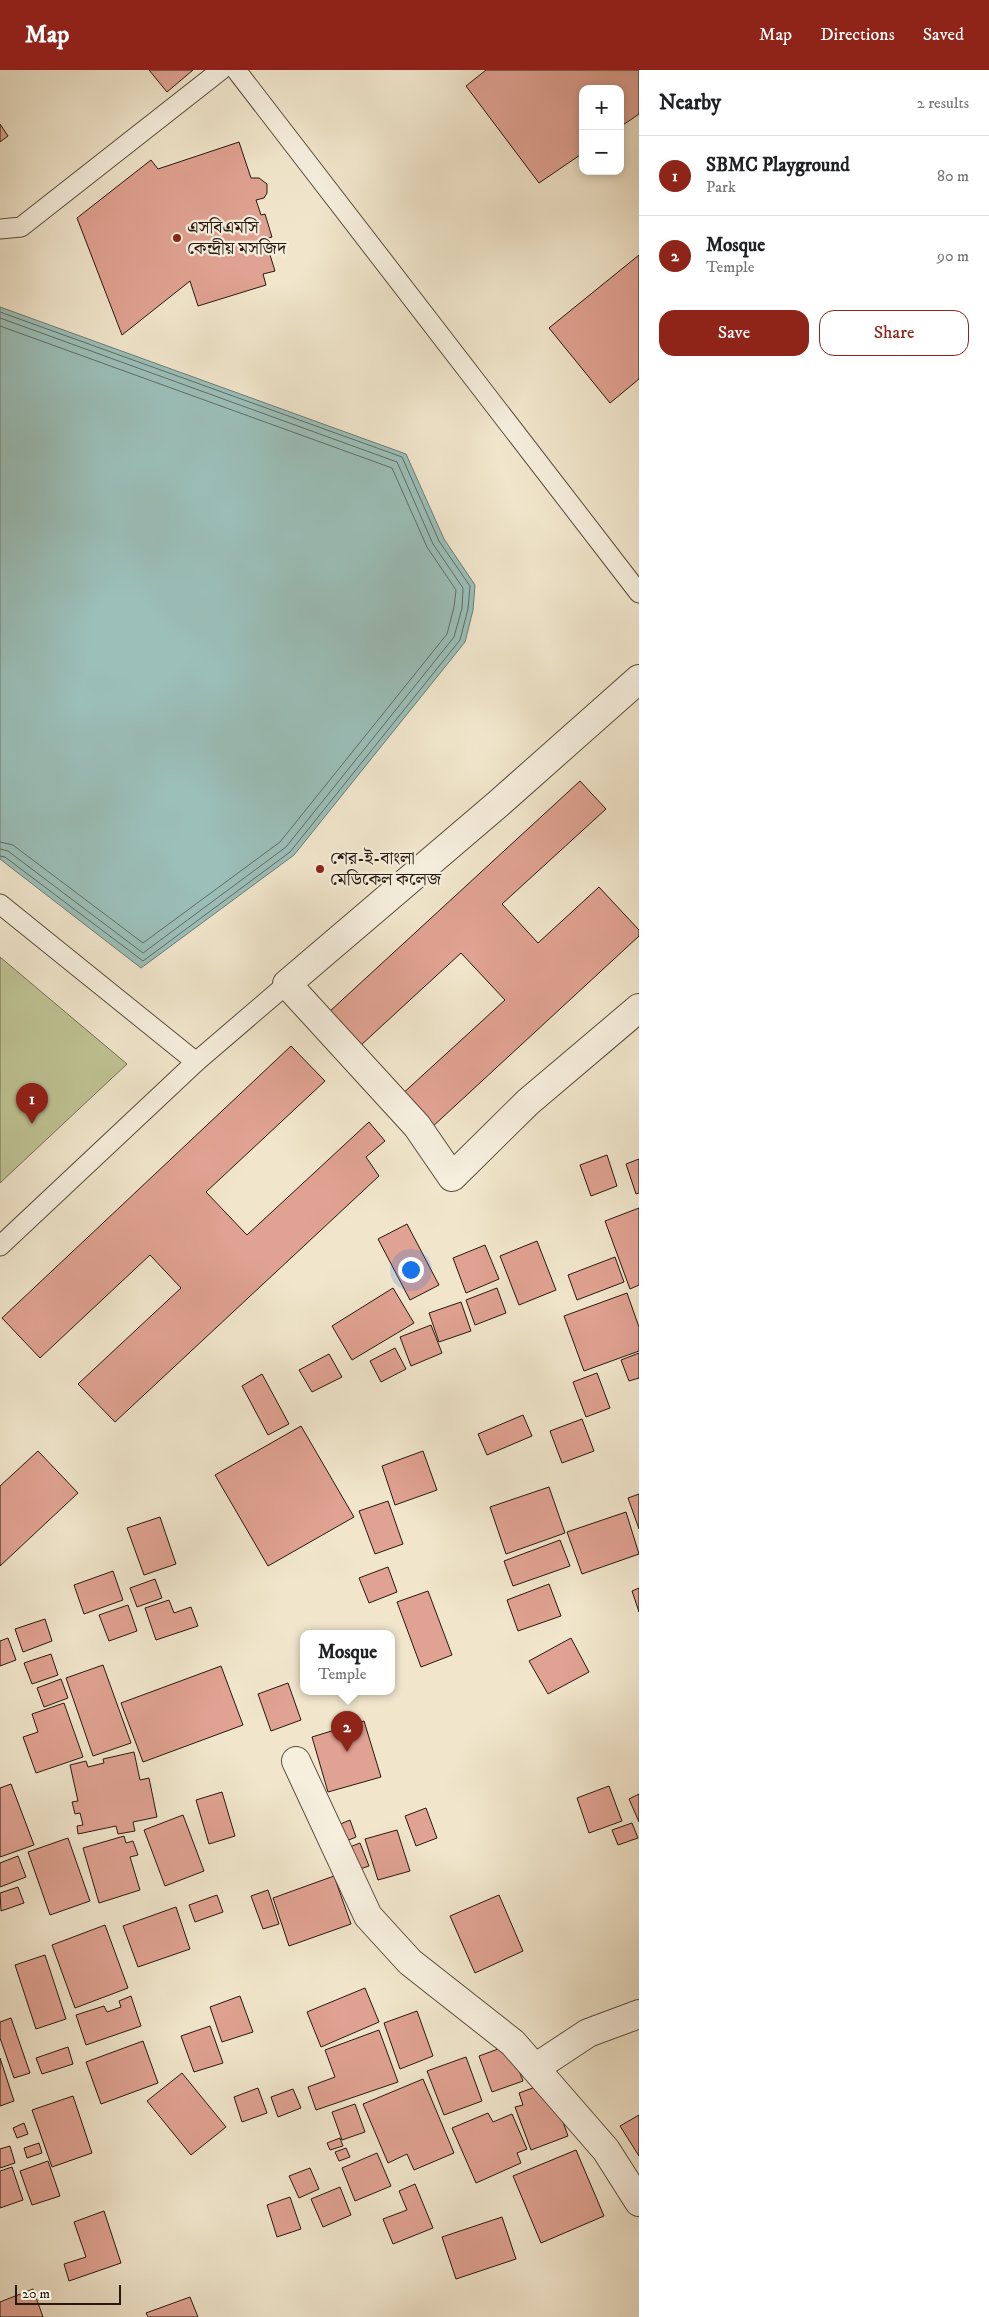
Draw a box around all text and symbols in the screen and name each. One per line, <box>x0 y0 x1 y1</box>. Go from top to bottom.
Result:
text: Map <box>25 20 69 50</box>
text: Map <box>759 24 792 46</box>
text: Directions <box>820 24 895 46</box>
text: Saved <box>923 24 964 46</box>
map controls <box>579 85 624 175</box>
button: + <box>579 85 624 130</box>
text: Nearby <box>659 90 721 116</box>
text: 2 results <box>917 93 969 113</box>
button: − <box>579 130 624 175</box>
text: SBMC Playground <box>706 154 850 177</box>
text: 1 <box>672 166 678 186</box>
text: 80 m <box>937 166 969 186</box>
text: Park <box>706 177 736 197</box>
place label: এসবিএমসি কেন্দ্রীয় মসজিদ <box>187 217 287 260</box>
marker: এসবিএমসি কেন্দ্রীয় মসজিদ <box>171 232 183 244</box>
text: Mosque <box>706 234 765 257</box>
text: 2 <box>671 246 679 266</box>
text: 90 m <box>937 246 969 266</box>
text: Temple <box>706 257 754 277</box>
button: Save <box>659 310 809 356</box>
button: Share <box>819 310 969 356</box>
place label: শের-ই-বাংলা মেডিকেল কলেজ <box>330 847 442 891</box>
marker: শের-ই-বাংলা মেডিকেল কলেজ <box>314 863 326 875</box>
pin: 1 <box>16 1083 48 1124</box>
your location <box>398 1257 424 1283</box>
popup <box>300 1630 395 1695</box>
text: Mosque <box>318 1641 377 1664</box>
text: Temple <box>318 1664 366 1684</box>
pin: 2 <box>331 1711 363 1752</box>
scale bar <box>15 2282 121 2305</box>
text: 20 m <box>22 2285 50 2303</box>

